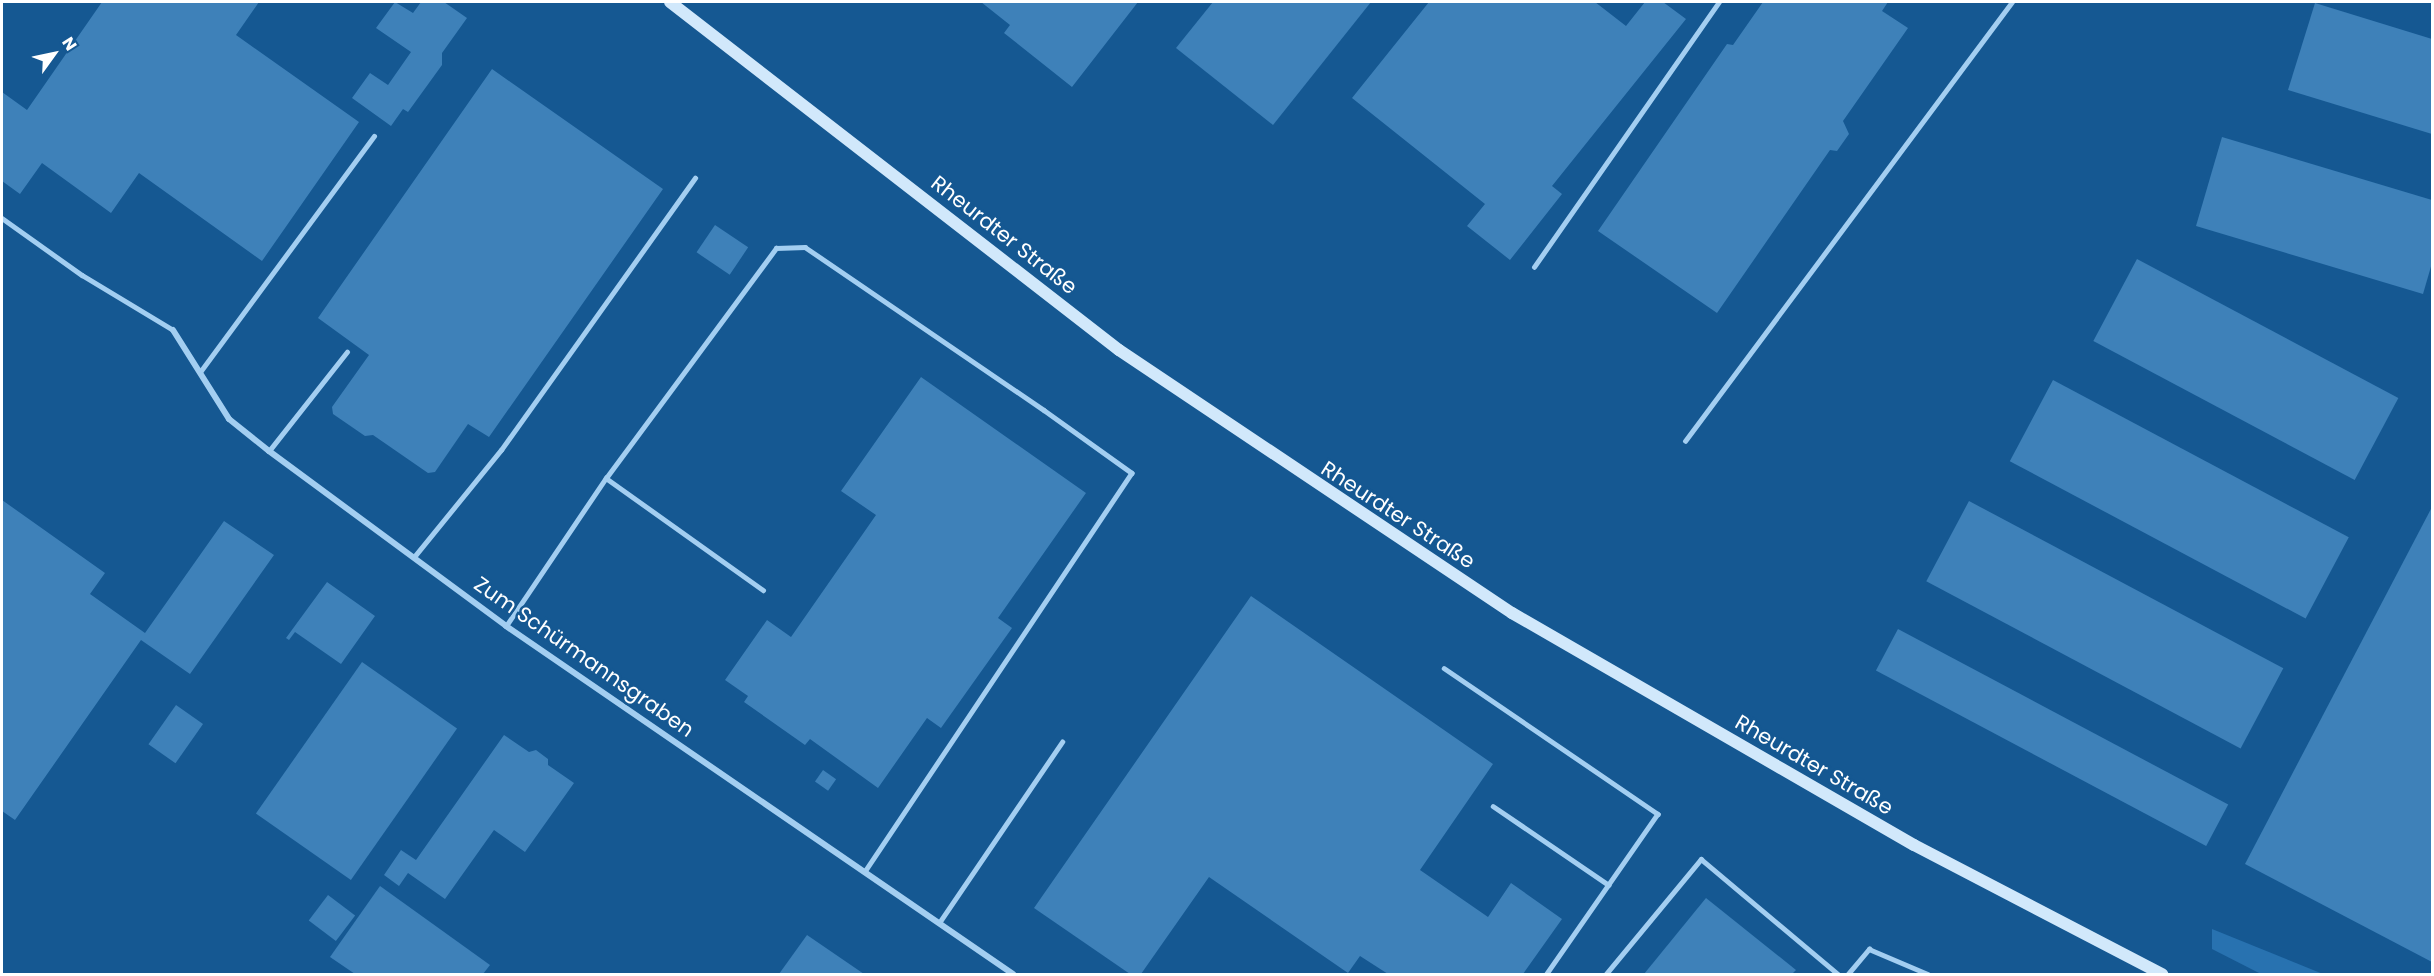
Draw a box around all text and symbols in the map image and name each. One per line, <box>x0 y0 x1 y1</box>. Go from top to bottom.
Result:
north arrow <box>24 24 84 84</box>
text: N <box>57 33 82 55</box>
street label: Rheurdter Straße <box>926 170 1082 300</box>
street label: Rheurdter Straße <box>1316 456 1480 574</box>
street label: Zum Schürmannsgraben <box>469 571 699 743</box>
street label: Rheurdter Straße <box>1731 710 1897 820</box>

